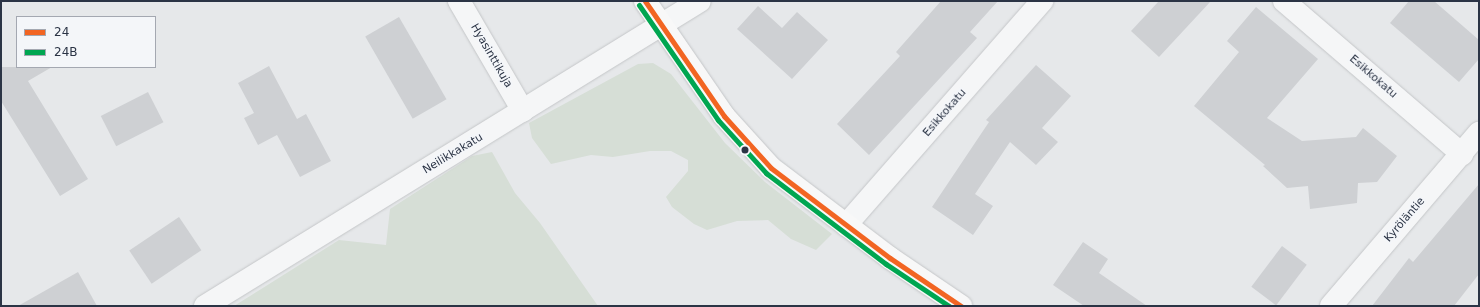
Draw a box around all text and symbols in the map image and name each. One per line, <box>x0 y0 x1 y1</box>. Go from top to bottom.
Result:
legend <box>16 16 156 68</box>
street label: Hyasinttikuja <box>467 22 515 90</box>
text: 24 <box>54 25 69 39</box>
text: 24B <box>54 45 78 59</box>
street label: Esikkokatu <box>1346 53 1400 101</box>
street label: Esikkokatu <box>921 86 969 140</box>
street label: Neilikkakatu <box>421 131 485 177</box>
unlabelled marker <box>740 145 750 155</box>
street label: Kyröläntie <box>1382 195 1428 245</box>

